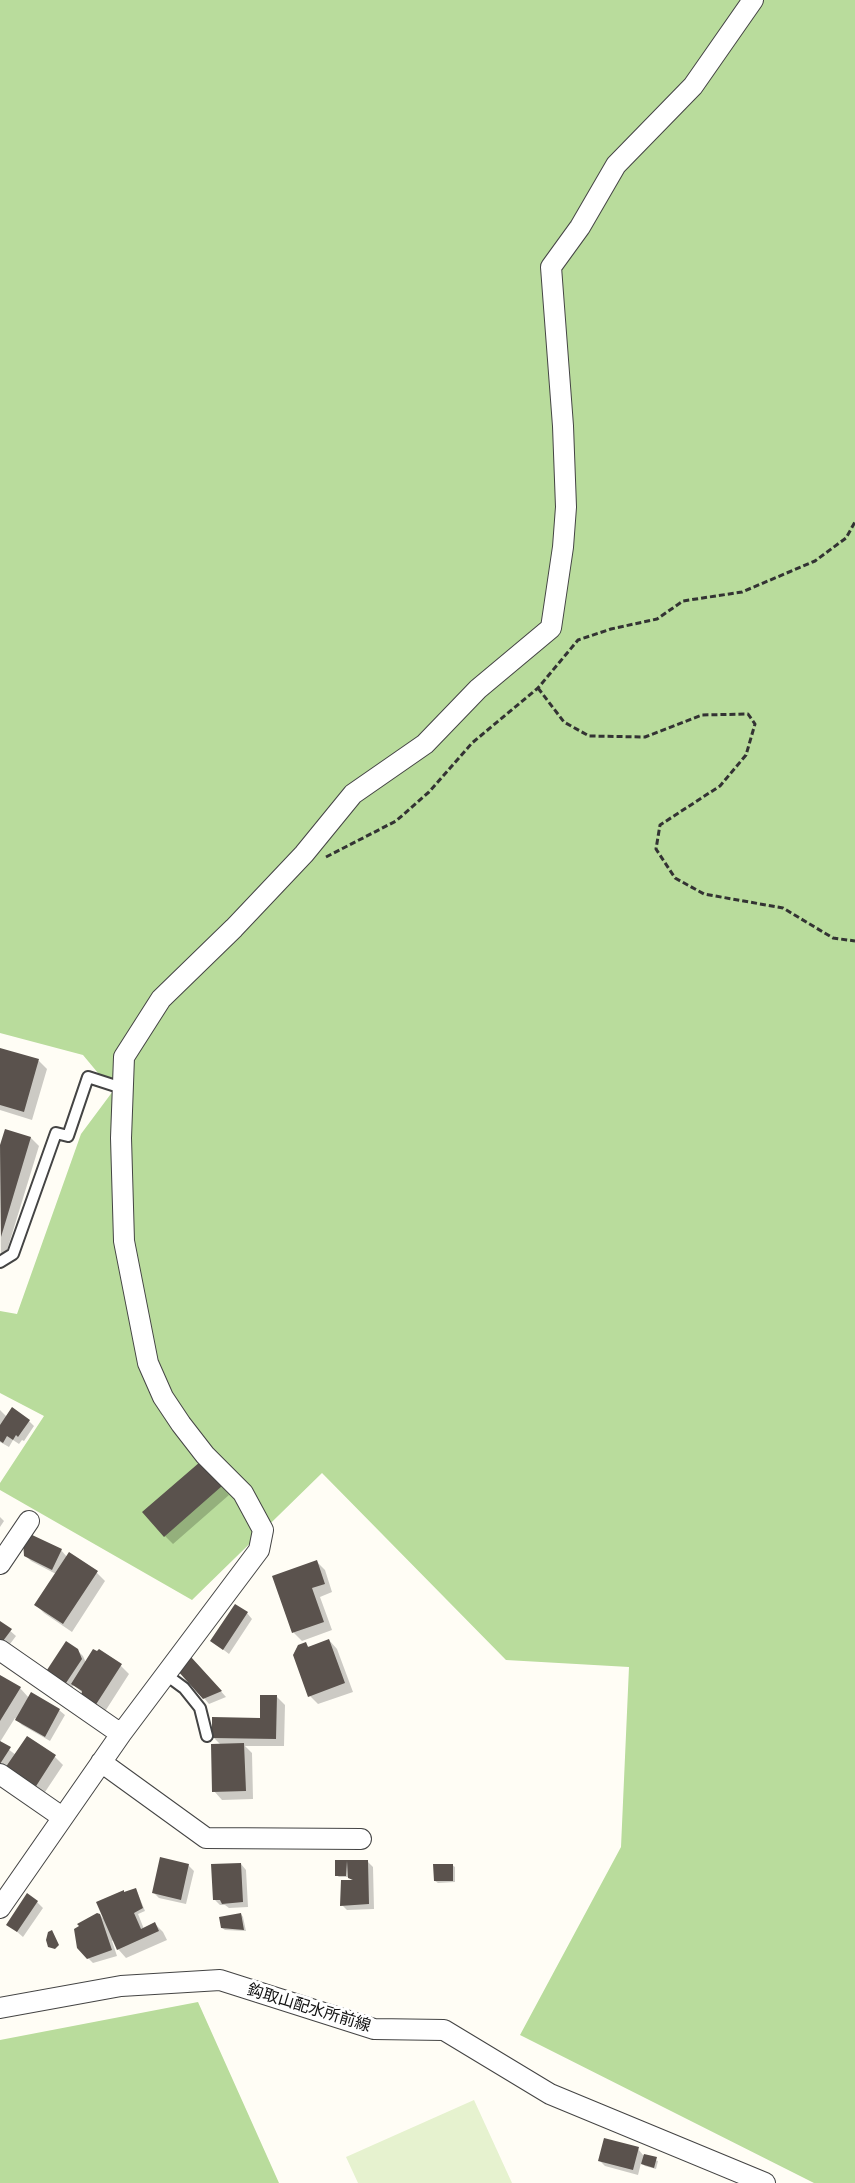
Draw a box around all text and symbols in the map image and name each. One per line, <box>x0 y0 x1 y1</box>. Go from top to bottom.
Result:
street label: 鈎取山配水所前線 <box>245 1980 373 2036</box>

